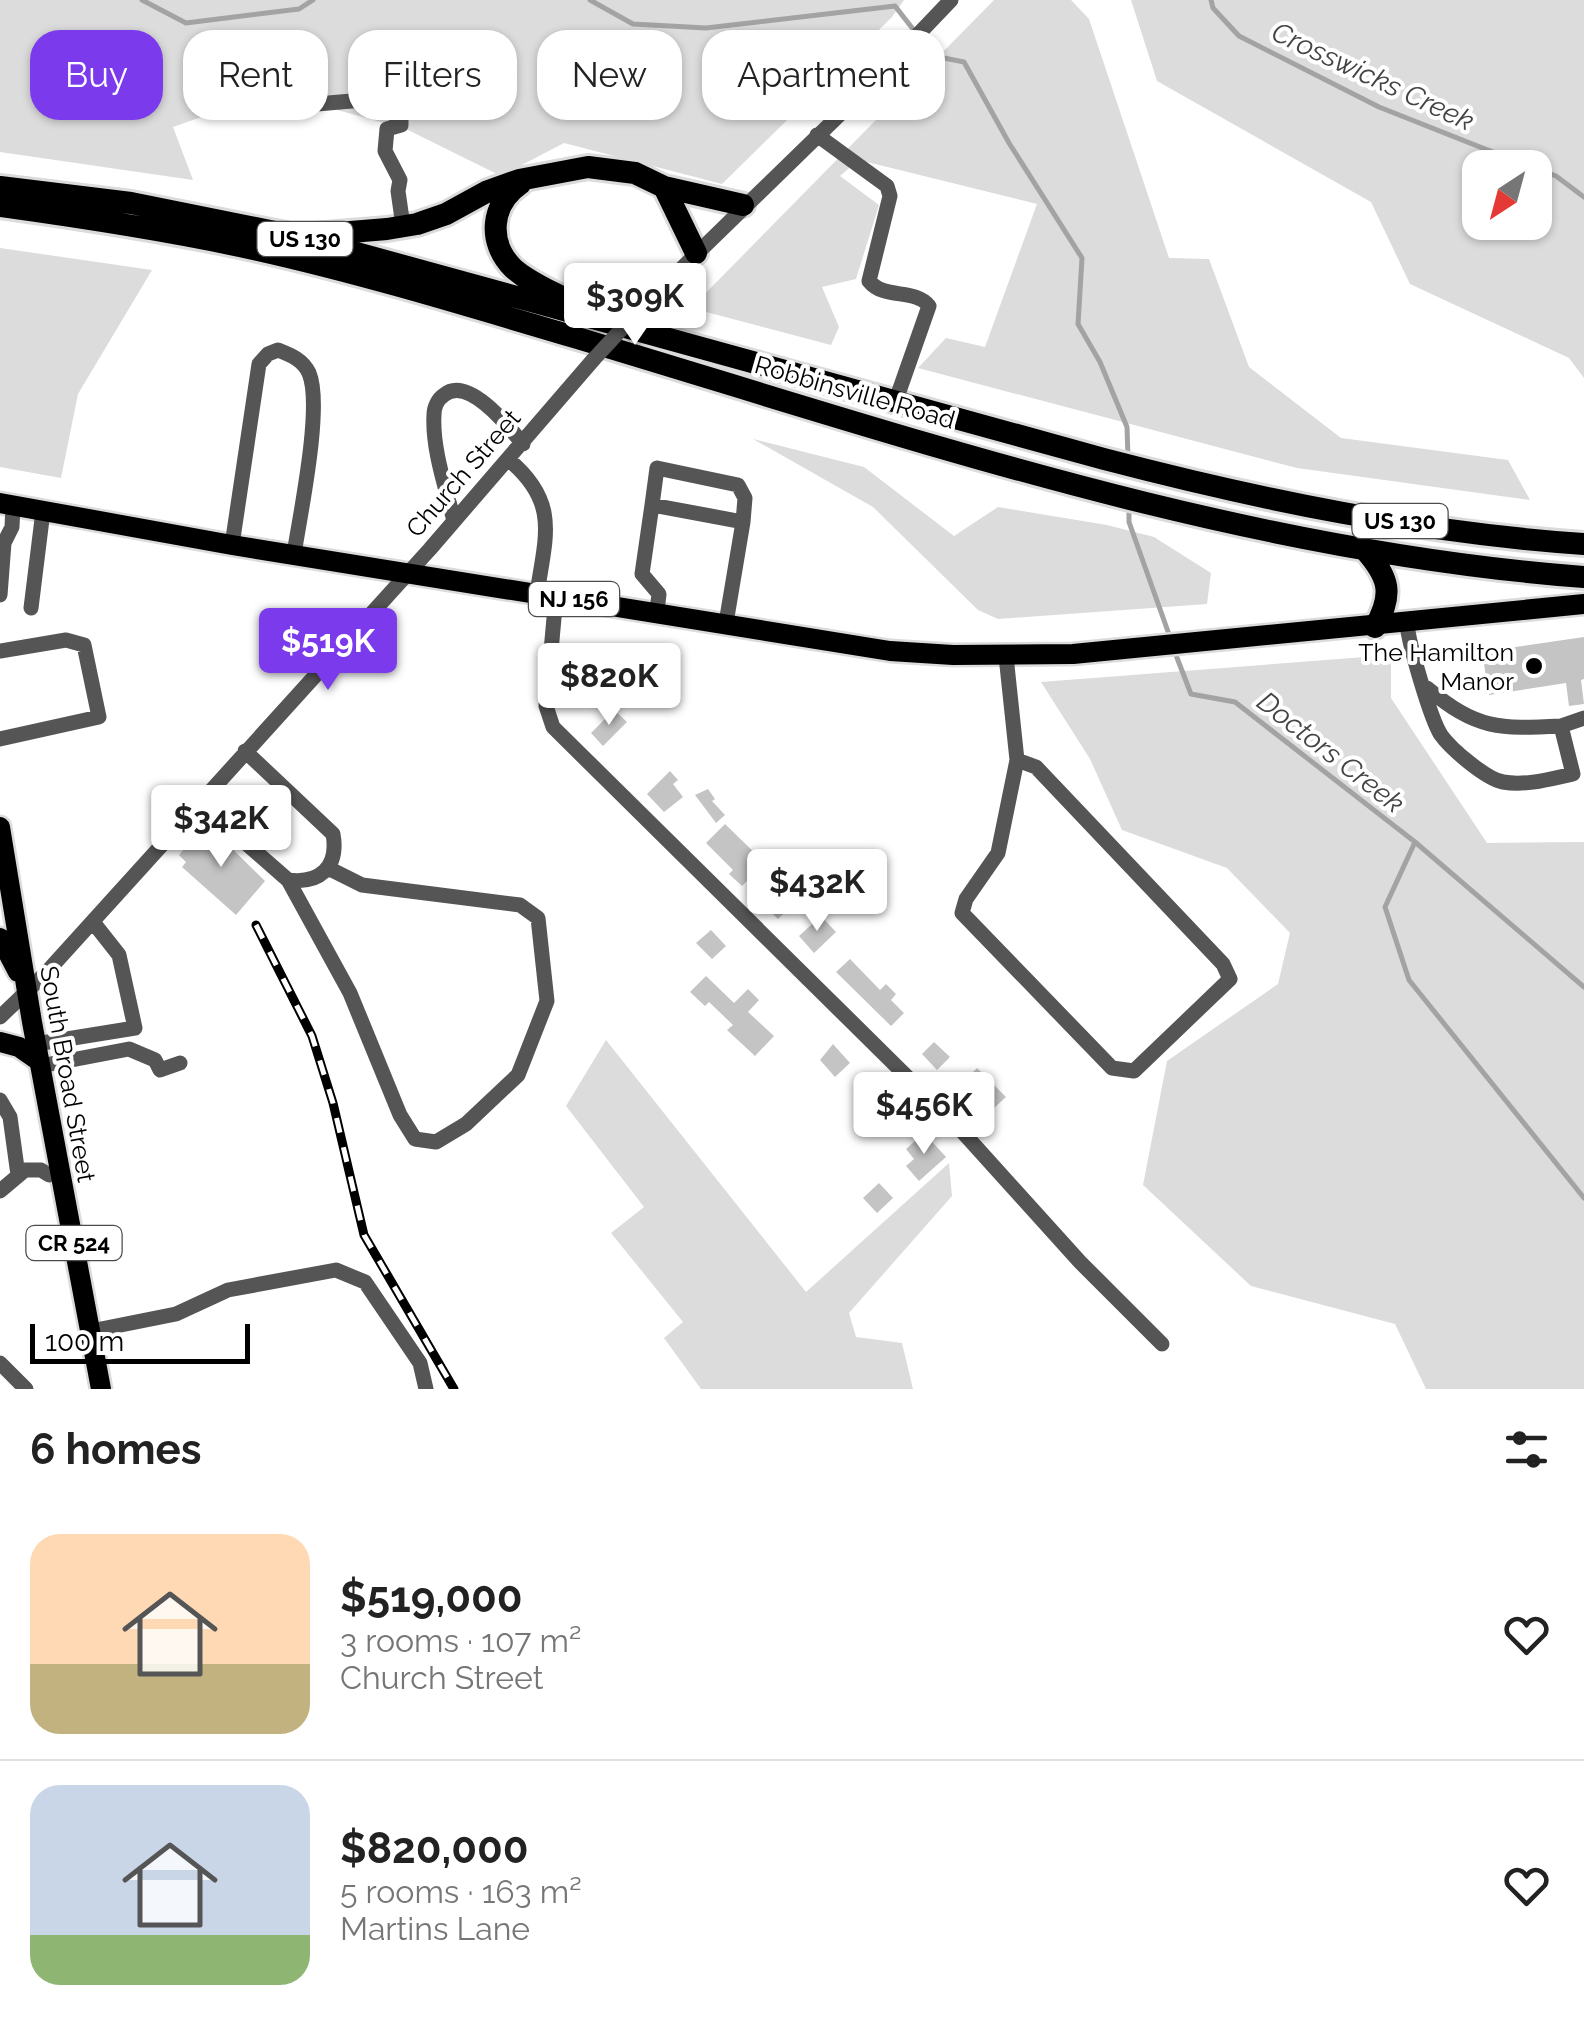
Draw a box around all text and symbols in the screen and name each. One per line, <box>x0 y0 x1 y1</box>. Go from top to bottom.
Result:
water label: Crosswicks Creek <box>1267 15 1479 138</box>
chip: Buy <box>30 30 163 120</box>
chip: Rent <box>183 30 328 120</box>
chip: Filters <box>348 30 517 120</box>
chip: New <box>537 30 682 120</box>
chip: Apartment <box>702 30 945 120</box>
north arrow <box>1462 150 1552 240</box>
map controls <box>1462 150 1552 240</box>
road number: US 130 <box>258 222 352 256</box>
pin: $309K <box>565 263 705 348</box>
text: $309K <box>586 277 684 314</box>
street label: Robbinsville Road <box>751 349 959 435</box>
street label: Church Street <box>400 403 527 543</box>
road number: US 130 <box>1352 504 1448 538</box>
road number: NJ 156 <box>529 582 619 616</box>
pin: $519K <box>258 608 398 693</box>
text: $519K <box>281 622 375 659</box>
place label: The Hamilton Manor <box>1358 637 1514 696</box>
pin: $820K <box>539 643 679 728</box>
marker: The Hamilton Manor <box>1523 655 1545 677</box>
text: $820K <box>560 657 658 694</box>
water label: Doctors Creek <box>1251 685 1411 820</box>
pin: $342K <box>151 785 291 870</box>
text: $342K <box>173 799 269 836</box>
pin: $432K <box>747 849 887 934</box>
text: $432K <box>769 863 865 900</box>
street label: South Broad Street <box>34 964 102 1185</box>
pin: $456K <box>854 1072 994 1157</box>
text: $456K <box>875 1086 973 1123</box>
road number: CR 524 <box>27 1226 122 1260</box>
scale bar <box>30 1319 250 1364</box>
text: 100 m <box>45 1325 124 1358</box>
icon: filters <box>1499 1422 1554 1477</box>
text: 6 homes <box>30 1425 201 1474</box>
text: $519,000 <box>340 1573 523 1622</box>
icon: home <box>110 1574 230 1694</box>
icon: heart <box>1499 1607 1554 1662</box>
text: 3 rooms · 107 m² <box>340 1622 581 1659</box>
text: Church Street <box>340 1659 543 1696</box>
text: $820,000 <box>340 1824 529 1873</box>
icon: home <box>110 1825 230 1945</box>
icon: heart <box>1499 1858 1554 1913</box>
text: 5 rooms · 163 m² <box>340 1873 582 1910</box>
text: Martins Lane <box>340 1910 530 1947</box>

